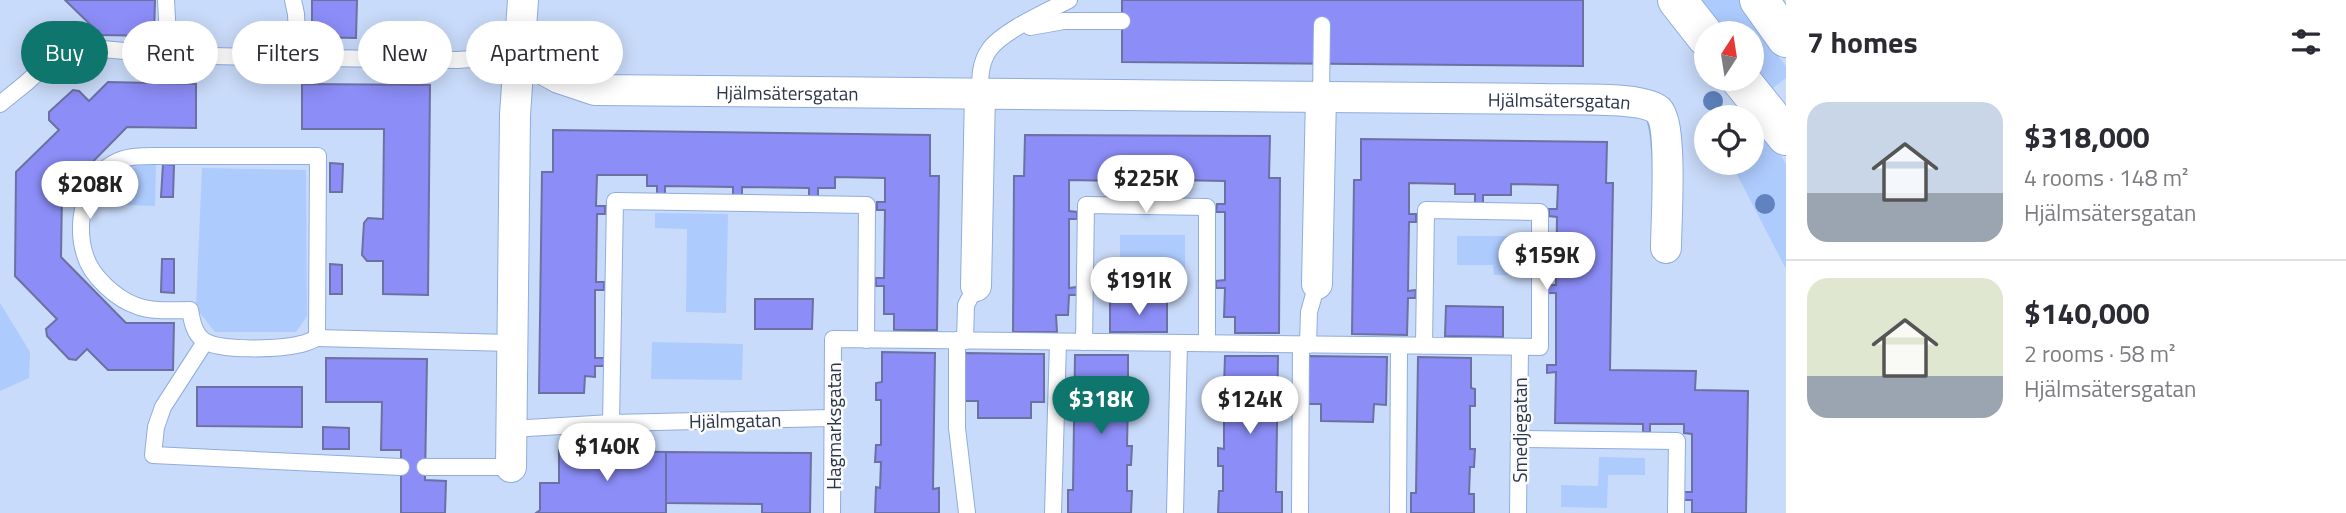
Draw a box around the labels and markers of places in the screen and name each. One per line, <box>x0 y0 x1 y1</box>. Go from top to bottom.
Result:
pin: $225K <box>1097 156 1195 215</box>
pin: $208K <box>41 162 139 221</box>
pin: $159K <box>1498 232 1596 292</box>
pin: $191K <box>1090 258 1188 317</box>
pin: $318K <box>1052 376 1150 436</box>
pin: $124K <box>1201 376 1299 436</box>
pin: $140K <box>558 424 656 483</box>

